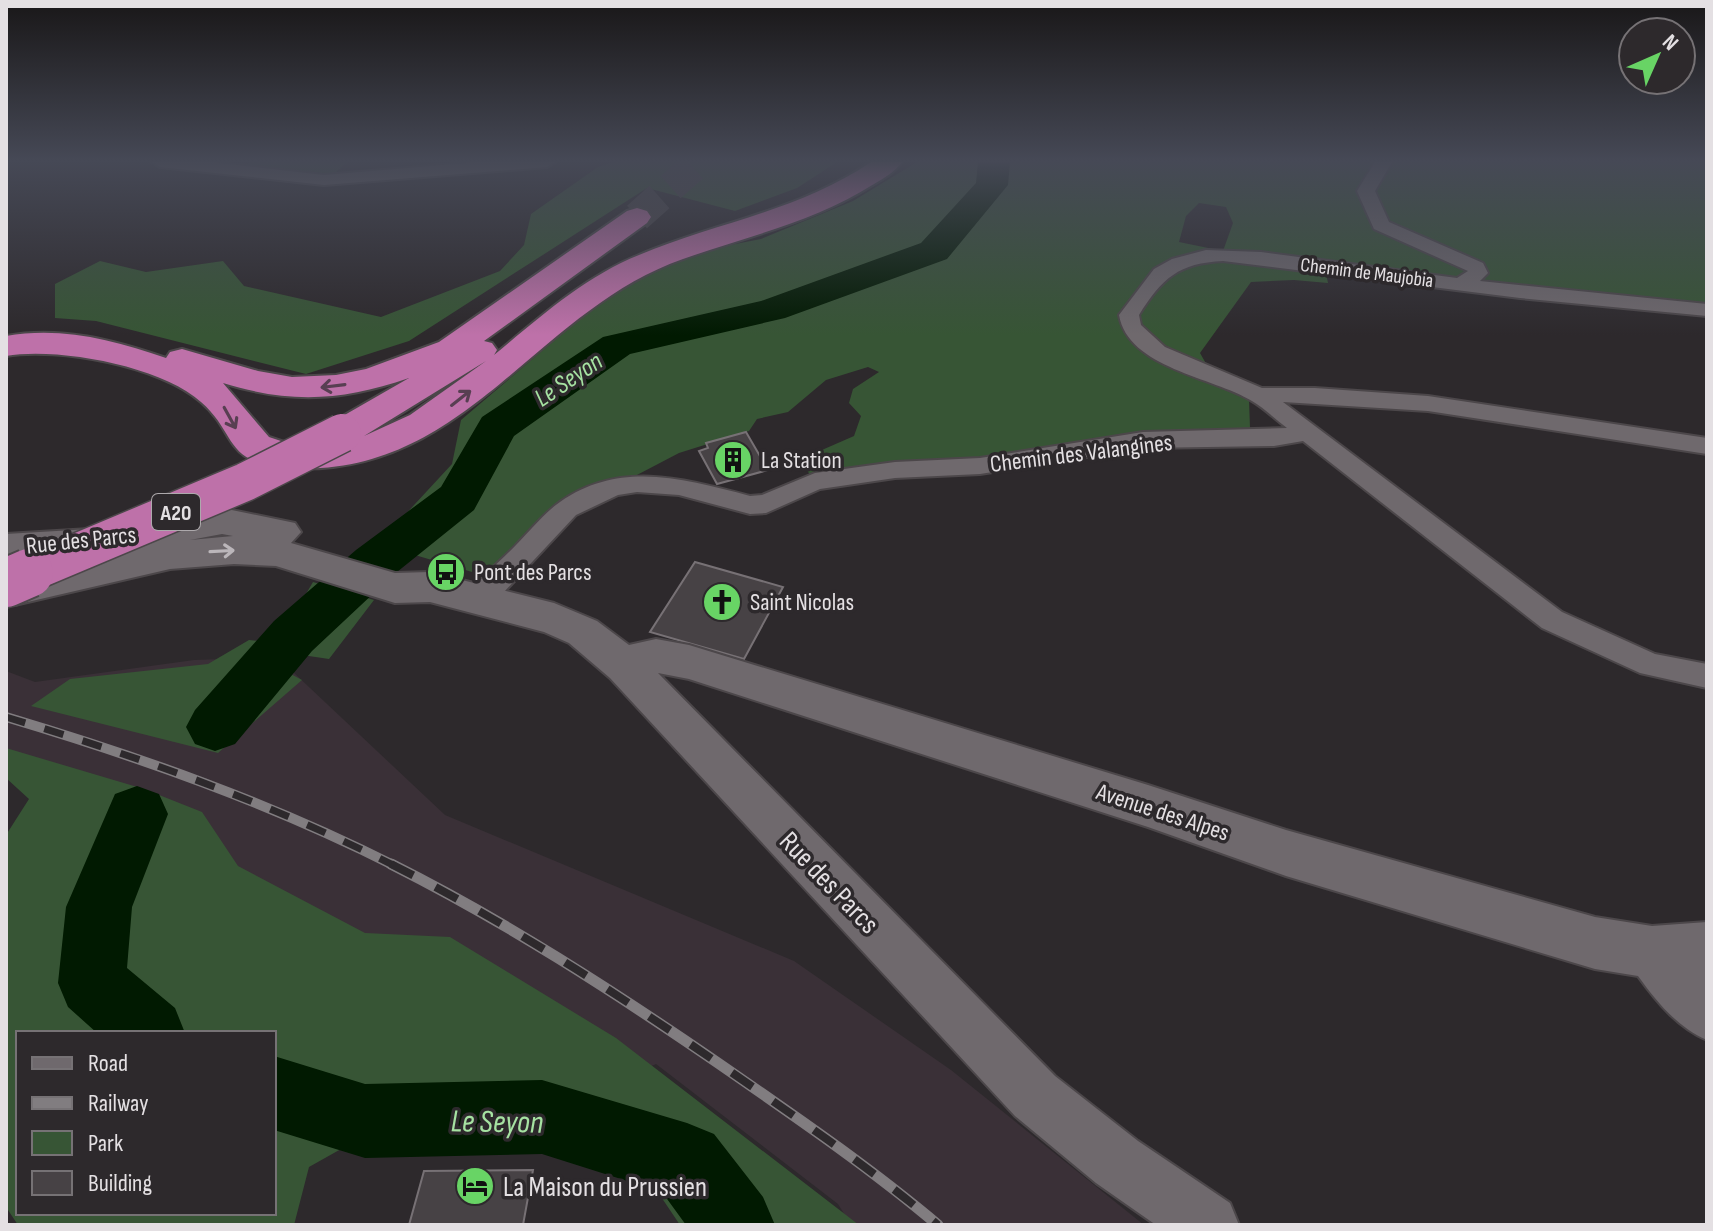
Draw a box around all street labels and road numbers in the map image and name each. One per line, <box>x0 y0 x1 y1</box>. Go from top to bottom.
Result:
street label: Chemin de Maujobia <box>1299 253 1435 293</box>
street label: Chemin des Valangines <box>988 428 1174 479</box>
road number: A20 <box>152 494 200 530</box>
street label: Rue des Parcs <box>25 520 137 561</box>
street label: Avenue des Alpes <box>1092 777 1233 848</box>
street label: Rue des Parcs <box>772 825 886 941</box>

